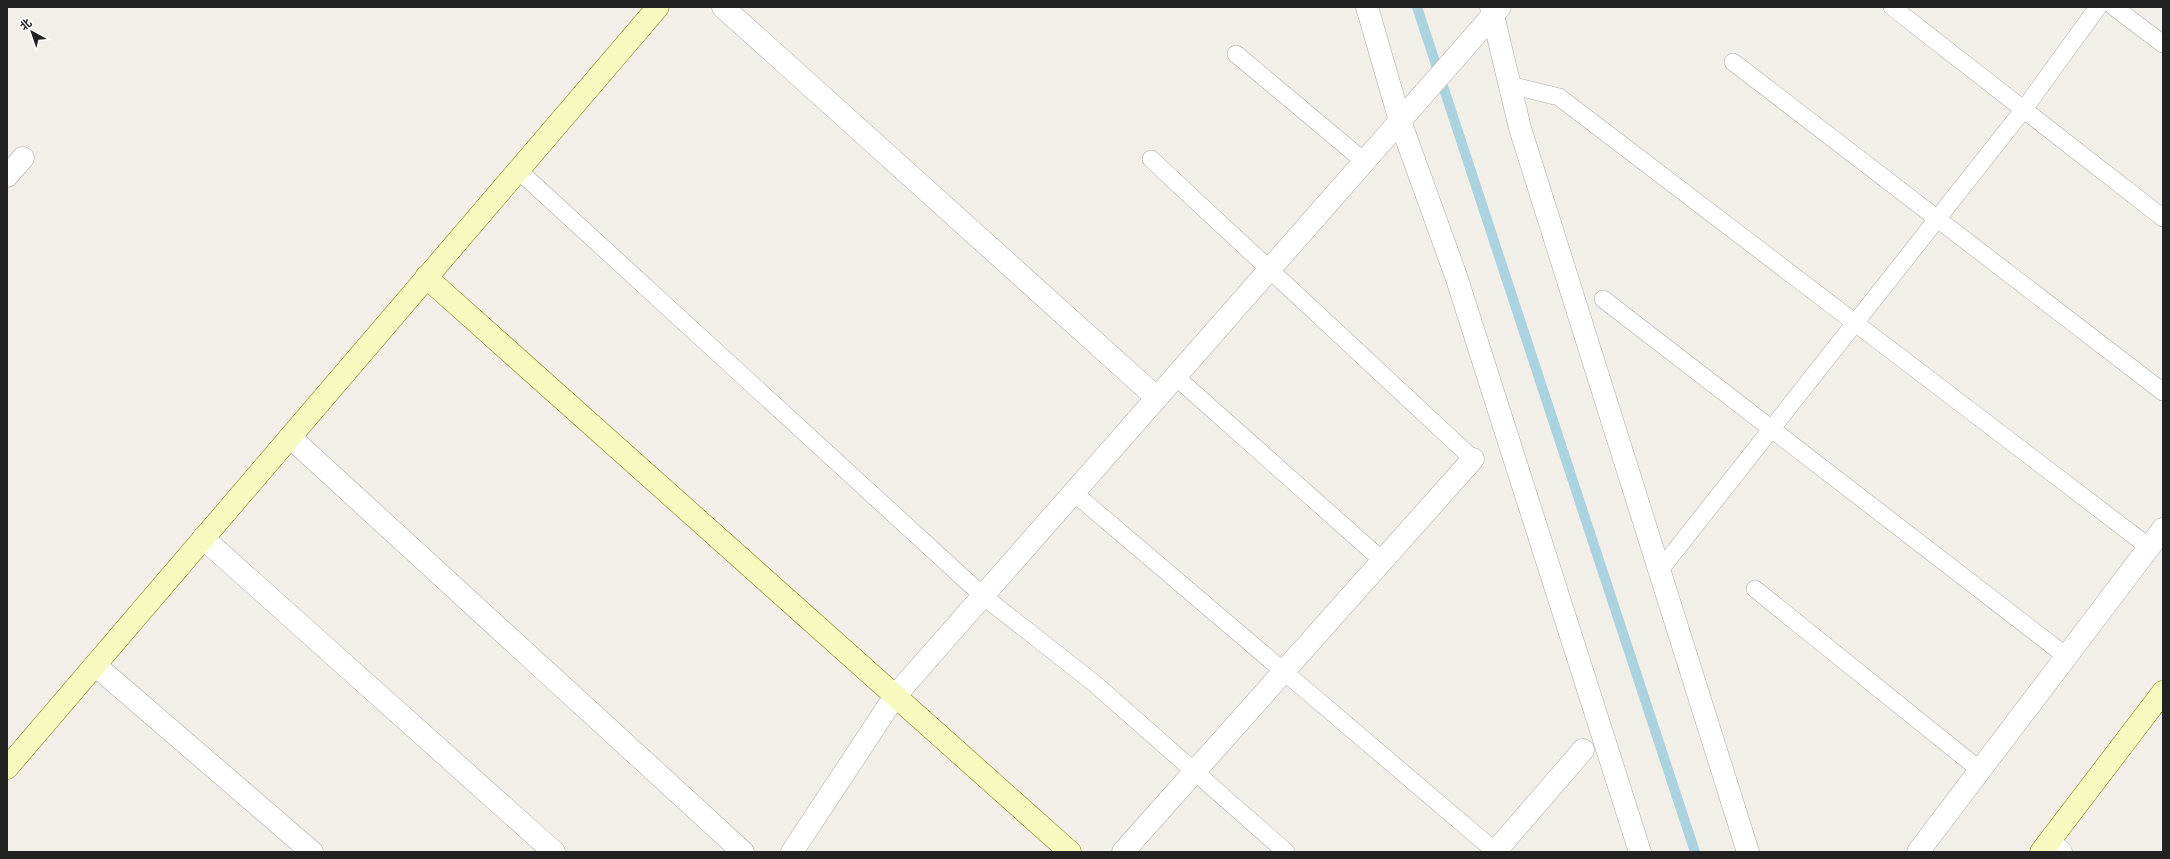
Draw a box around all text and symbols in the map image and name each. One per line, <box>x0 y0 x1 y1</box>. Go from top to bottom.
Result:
north arrow <box>12 12 52 52</box>
text: 北 <box>17 15 35 34</box>

